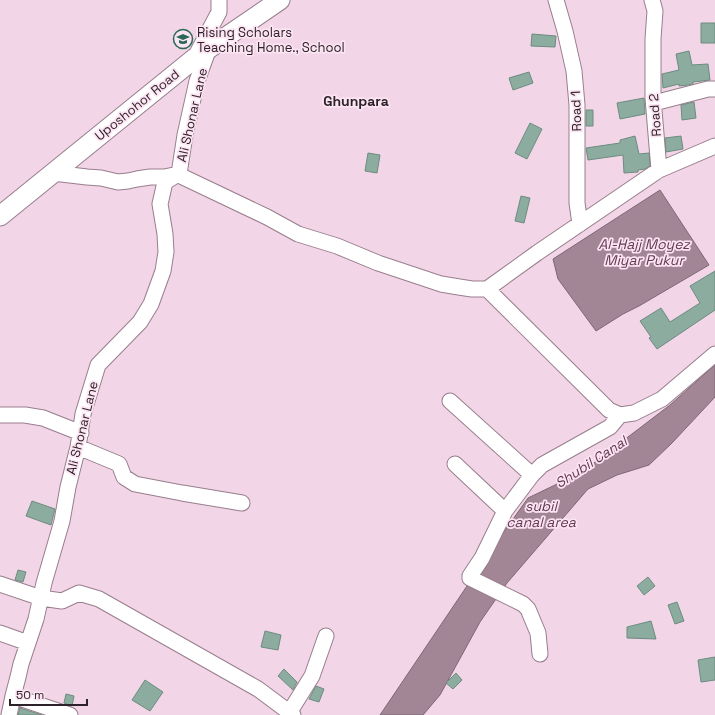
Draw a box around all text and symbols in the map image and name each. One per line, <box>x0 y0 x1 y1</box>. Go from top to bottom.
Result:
place label: Rising Scholars Teaching Home., School <box>197 24 345 56</box>
school or university icon: Rising Scholars Teaching Home., School <box>172 28 194 50</box>
street label: Uposhohor Road <box>91 66 183 144</box>
street label: Ali Shonar Lane <box>173 66 211 164</box>
street label: Road 1 <box>567 90 585 132</box>
district label: Ghunpara <box>323 92 389 110</box>
street label: Road 2 <box>645 93 665 137</box>
water label: Al-Hajj Moyez Miyar Pukur <box>598 235 691 269</box>
street label: Ali Shonar Lane <box>62 379 102 477</box>
water label: Shubil Canal <box>552 431 632 492</box>
water label: subil canal area <box>506 497 577 531</box>
scale bar <box>10 681 87 707</box>
text: 50 m <box>16 687 44 703</box>

